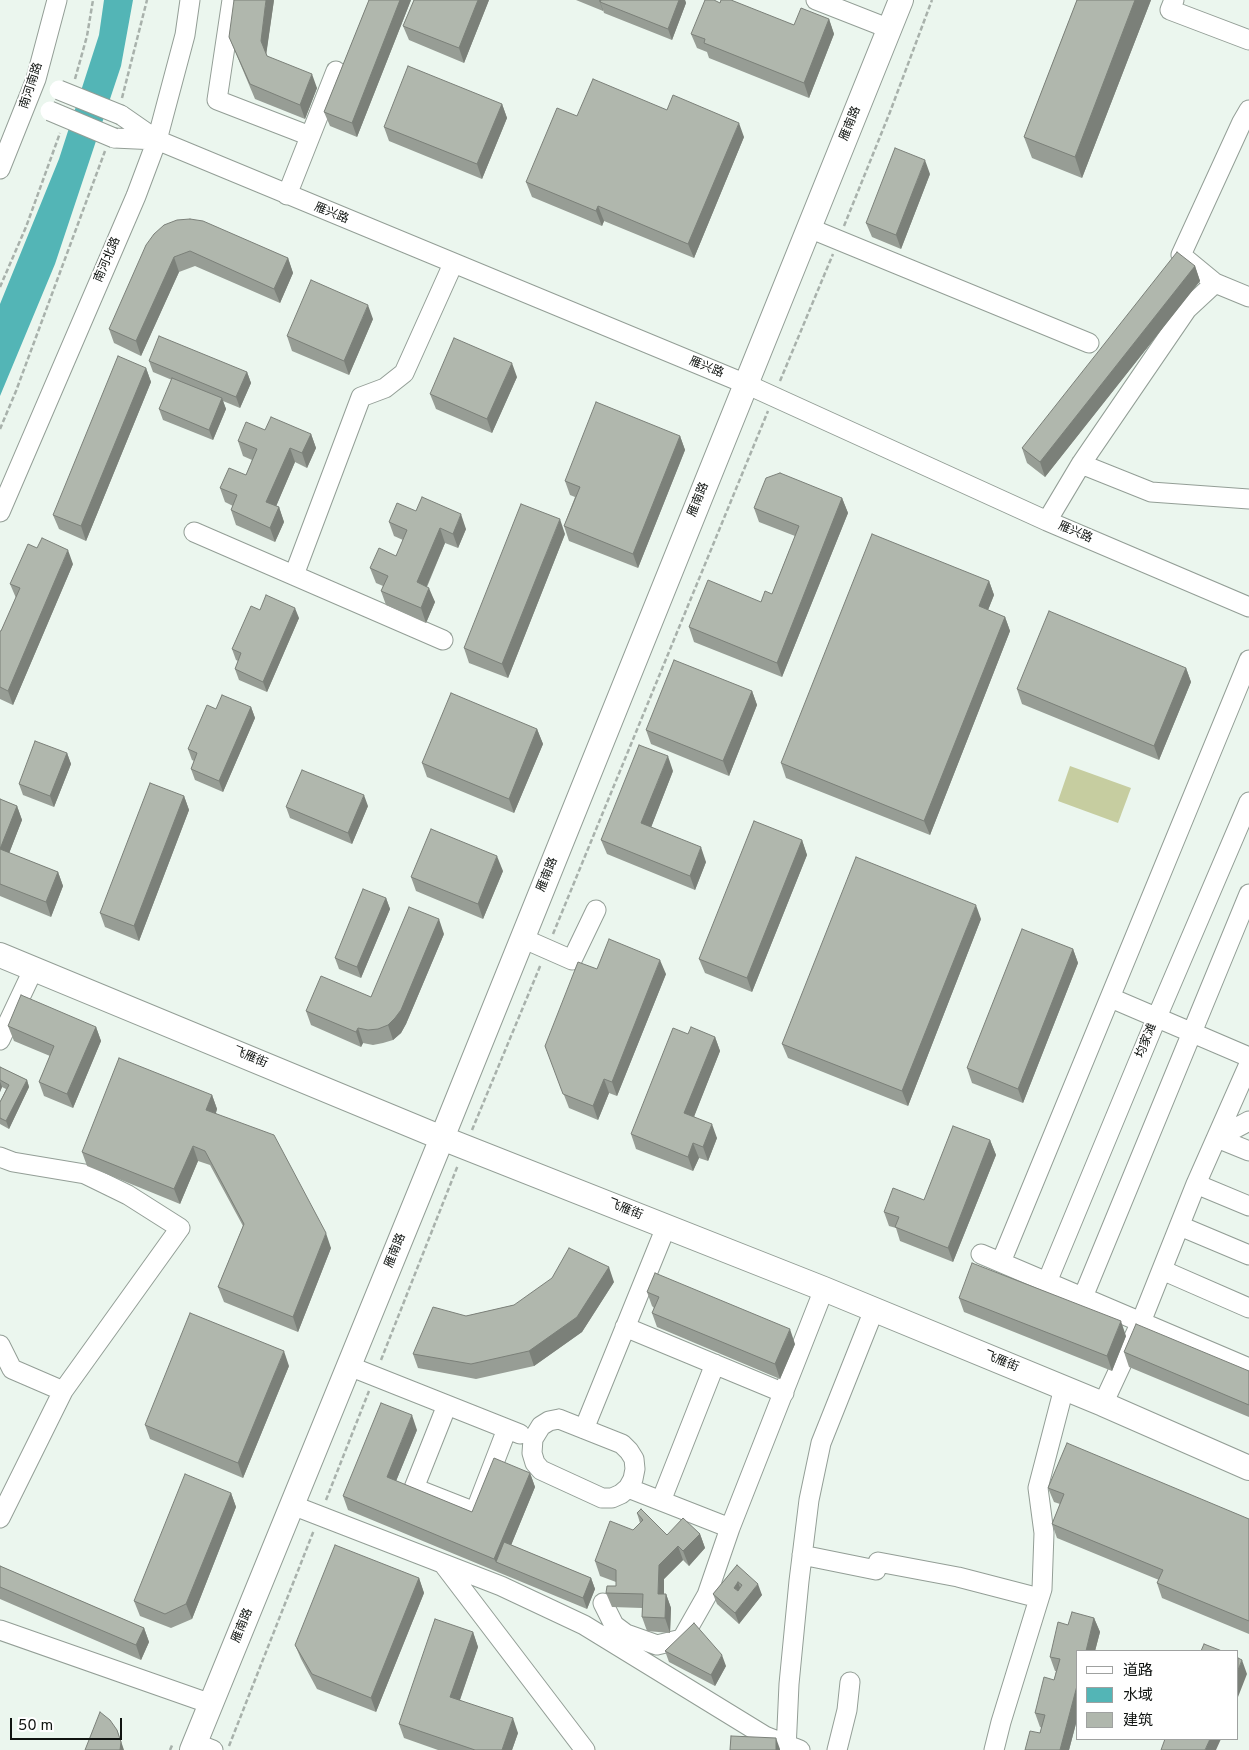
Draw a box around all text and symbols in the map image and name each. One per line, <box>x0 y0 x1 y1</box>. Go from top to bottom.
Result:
street label: 南河南路 <box>18 61 46 111</box>
street label: 雁南路 <box>838 105 864 143</box>
street label: 雁兴路 <box>312 201 350 227</box>
street label: 南河北路 <box>92 235 124 285</box>
street label: 雁兴路 <box>687 355 725 381</box>
street label: 雁南路 <box>686 481 712 519</box>
street label: 雁兴路 <box>1056 519 1094 547</box>
street label: 雁南路 <box>535 856 561 894</box>
street label: 均家滩 <box>1134 1022 1160 1060</box>
street label: 飞雁街 <box>231 1044 269 1072</box>
street label: 飞雁街 <box>606 1197 644 1223</box>
street label: 雁南路 <box>383 1232 409 1270</box>
street label: 飞雁街 <box>982 1349 1020 1375</box>
street label: 雁南路 <box>230 1607 256 1645</box>
legend <box>1076 1650 1239 1740</box>
text: 道路 <box>1123 1662 1153 1681</box>
text: 水域 <box>1123 1687 1153 1706</box>
scale bar <box>12 1708 125 1740</box>
text: 建筑 <box>1123 1712 1153 1731</box>
text: 50 m <box>18 1717 53 1736</box>

